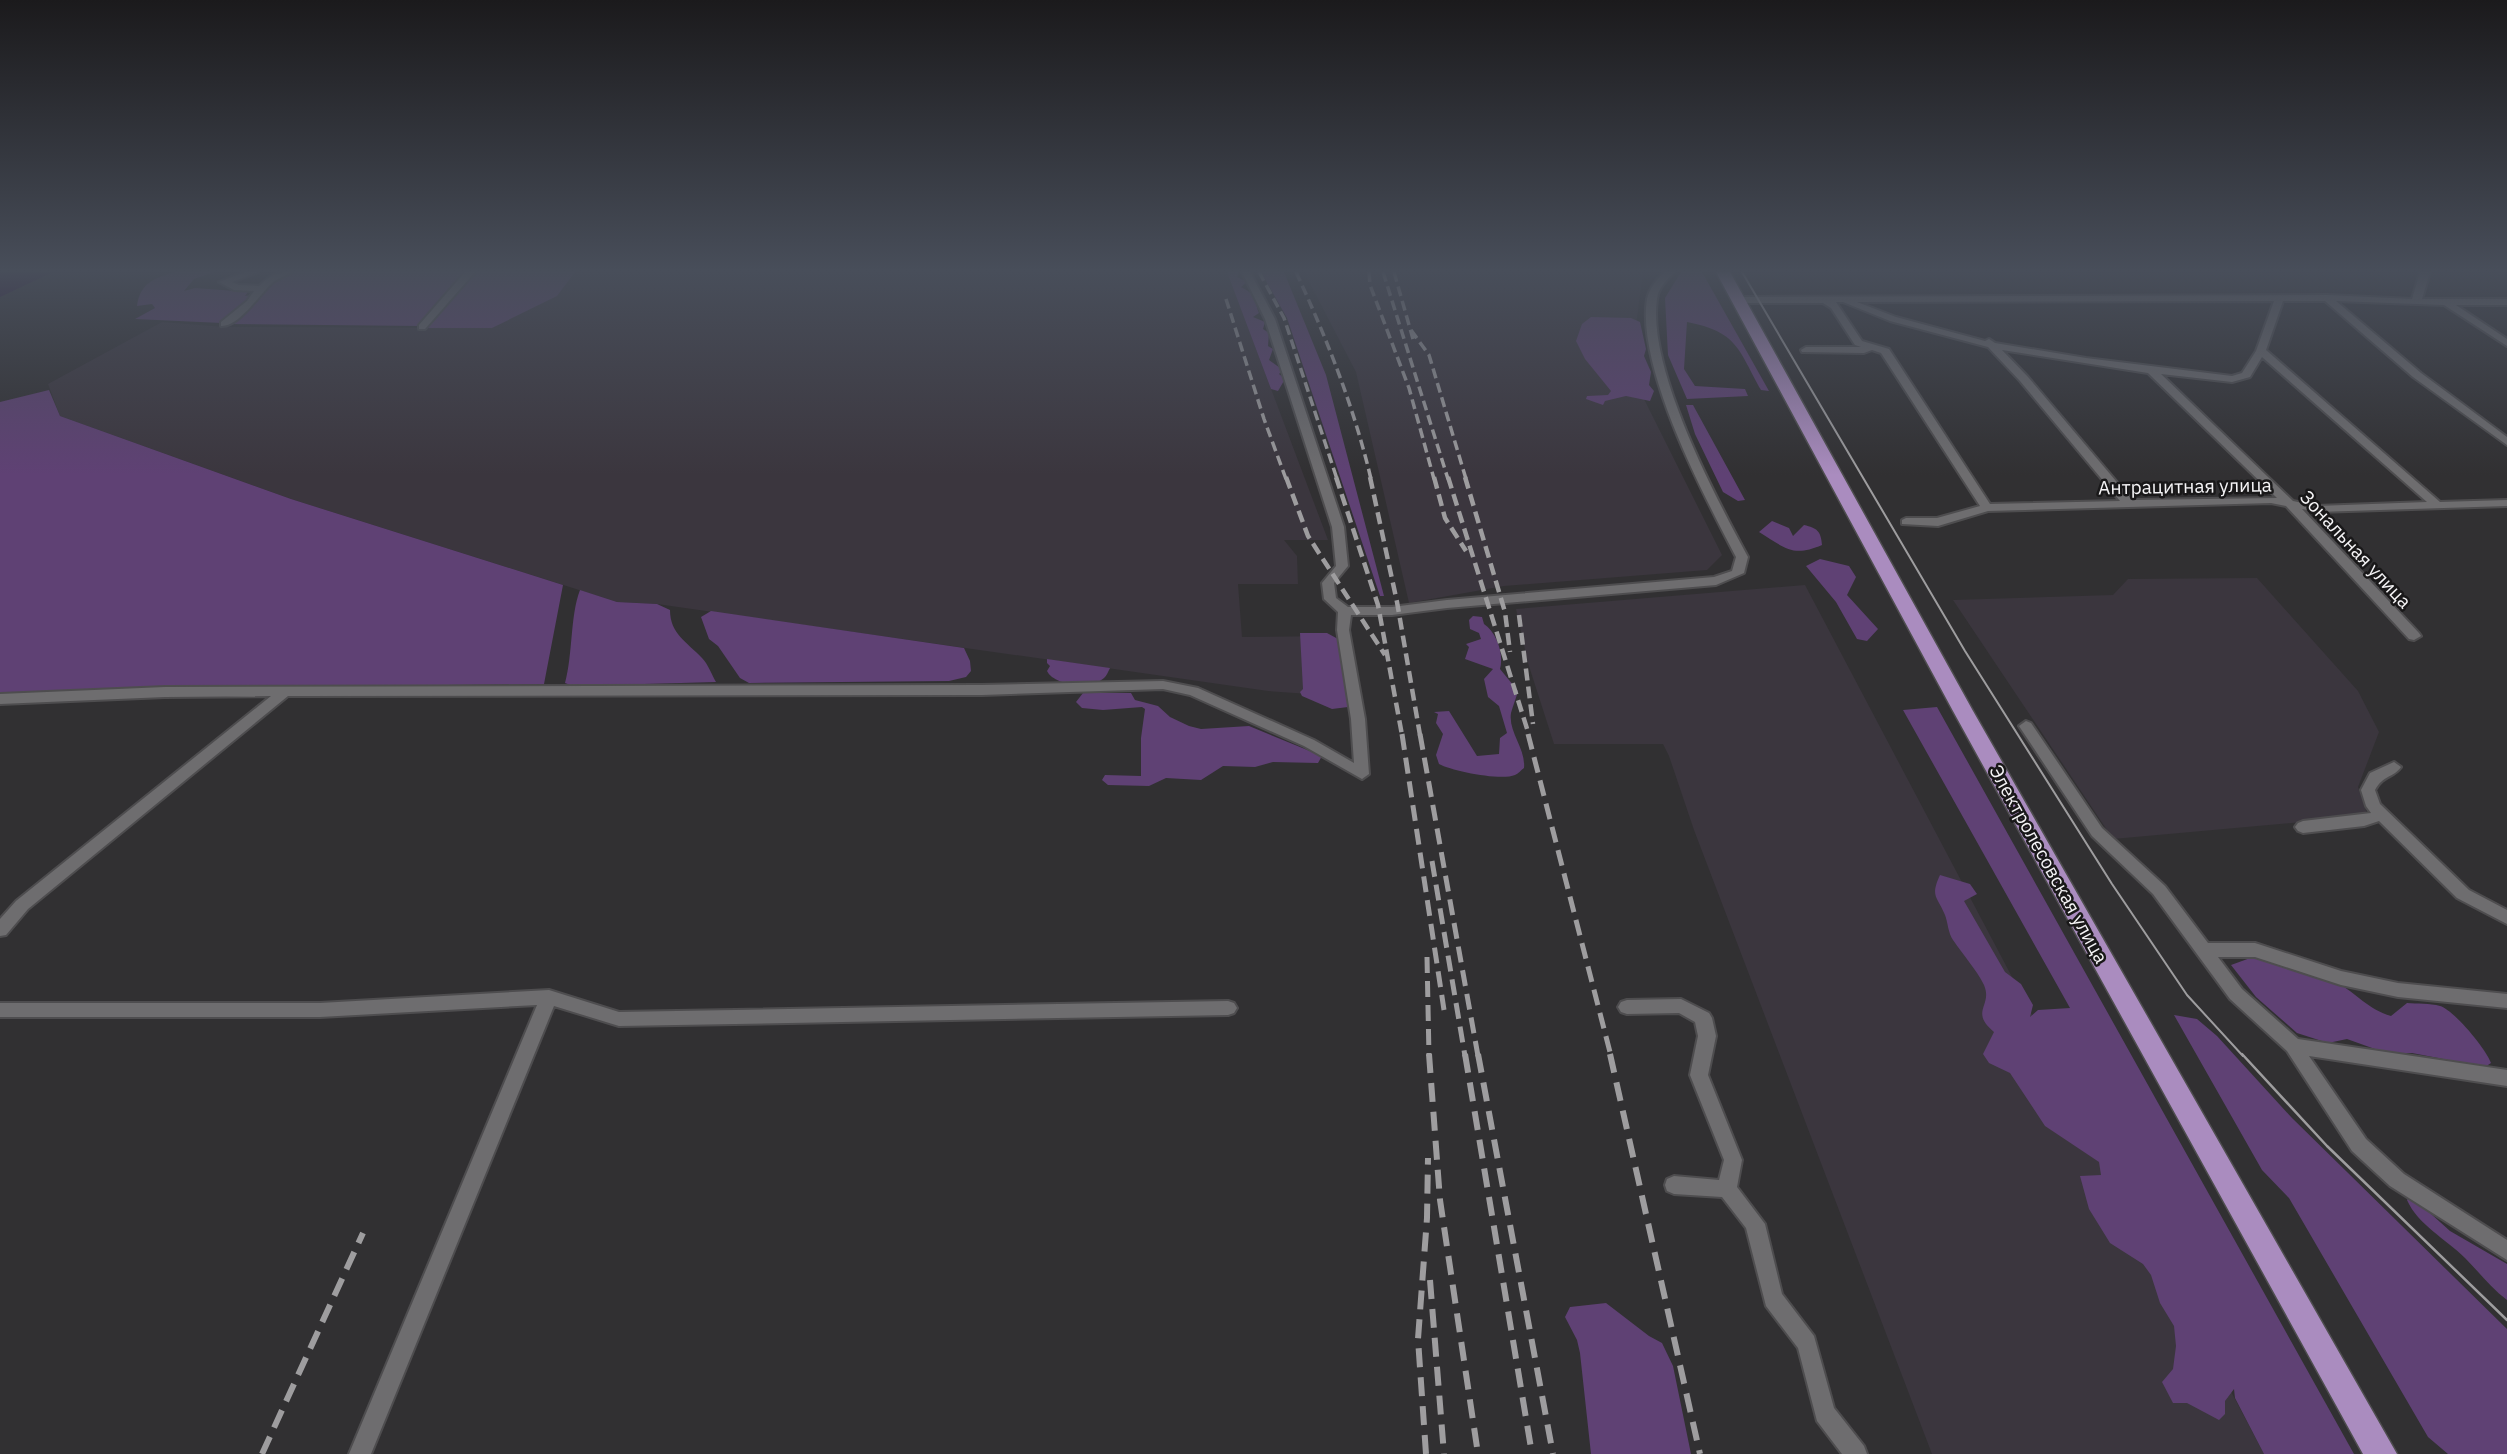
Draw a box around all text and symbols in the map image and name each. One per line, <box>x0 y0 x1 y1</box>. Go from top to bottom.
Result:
street label: Антрацитная улица <box>2098 472 2272 500</box>
street label: Зональная улица <box>2295 485 2417 613</box>
street label: Электролесовская улица <box>1984 761 2114 967</box>

